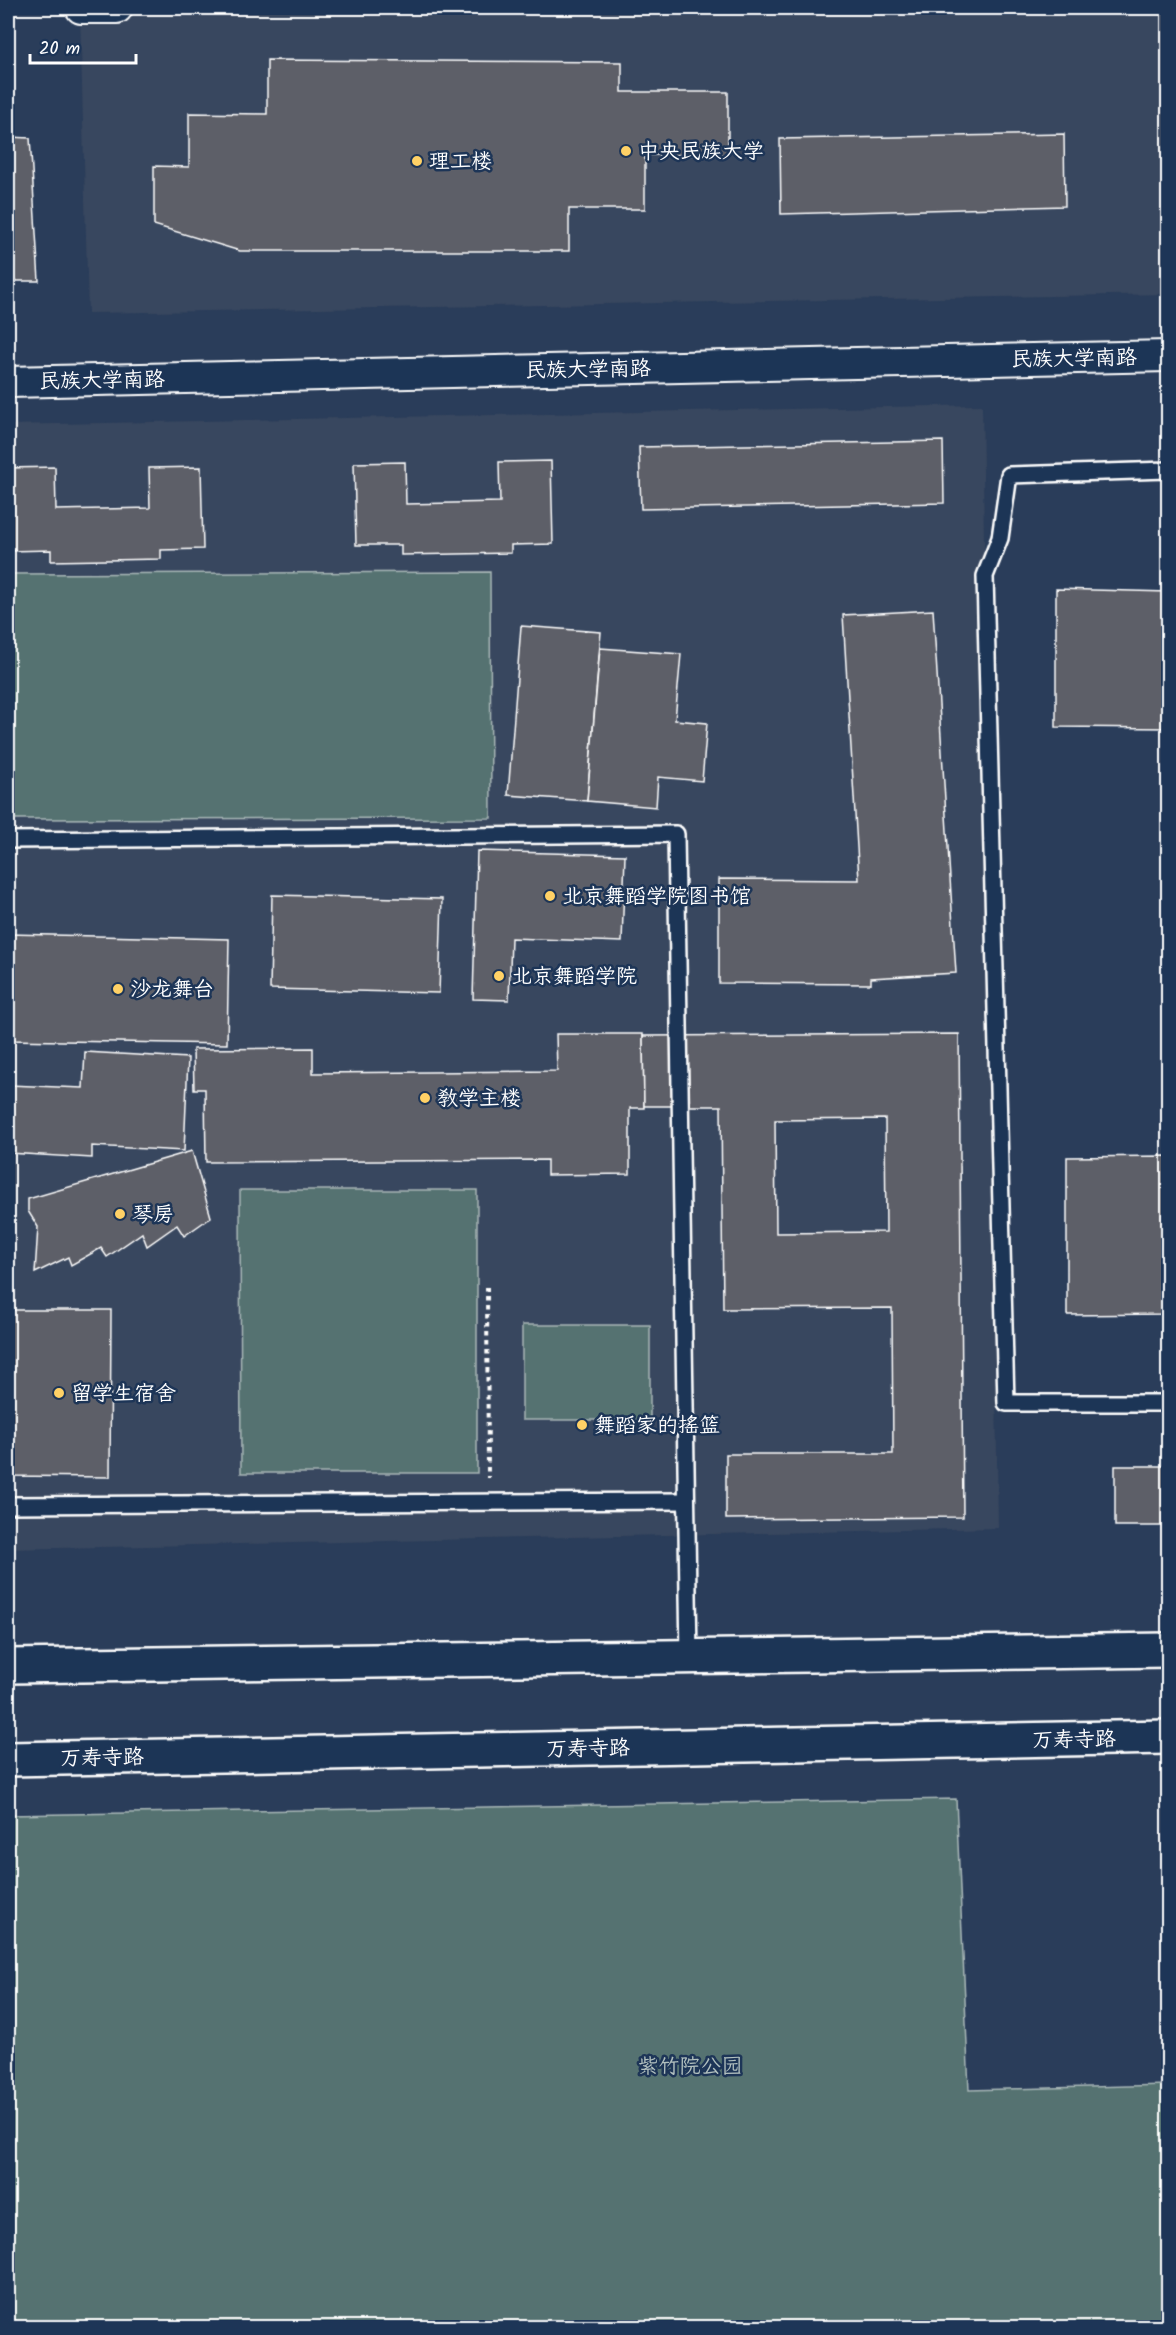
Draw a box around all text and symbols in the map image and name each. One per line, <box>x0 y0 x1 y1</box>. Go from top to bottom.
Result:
scale bar <box>30 27 136 65</box>
text: 20 m <box>39 35 80 64</box>
place label: 中央民族大学 <box>638 136 764 169</box>
marker: 中央民族大学 <box>619 144 633 158</box>
place label: 理工楼 <box>429 146 492 179</box>
marker: 理工楼 <box>410 154 424 168</box>
street label: 民族大学南路 <box>1011 342 1137 377</box>
street label: 民族大学南路 <box>525 353 651 388</box>
street label: 民族大学南路 <box>39 364 165 399</box>
place label: 北京舞蹈学院图书馆 <box>562 881 751 914</box>
marker: 北京舞蹈学院图书馆 <box>543 889 557 903</box>
place label: 北京舞蹈学院 <box>511 961 637 994</box>
marker: 北京舞蹈学院 <box>492 969 506 983</box>
place label: 沙龙舞台 <box>130 974 214 1007</box>
marker: 沙龙舞台 <box>111 982 125 996</box>
place label: 教学主楼 <box>437 1083 521 1116</box>
marker: 教学主楼 <box>418 1091 432 1105</box>
place label: 琴房 <box>132 1199 174 1232</box>
marker: 琴房 <box>113 1207 127 1221</box>
place label: 留学生宿舍 <box>71 1378 176 1411</box>
marker: 留学生宿舍 <box>52 1386 66 1400</box>
place label: 舞蹈家的摇篮 <box>594 1410 720 1443</box>
marker: 舞蹈家的摇篮 <box>575 1418 589 1432</box>
street label: 万寿寺路 <box>1032 1723 1116 1758</box>
street label: 万寿寺路 <box>546 1732 630 1767</box>
street label: 万寿寺路 <box>60 1741 144 1776</box>
park label: 紫竹院公园 <box>638 2051 743 2084</box>

